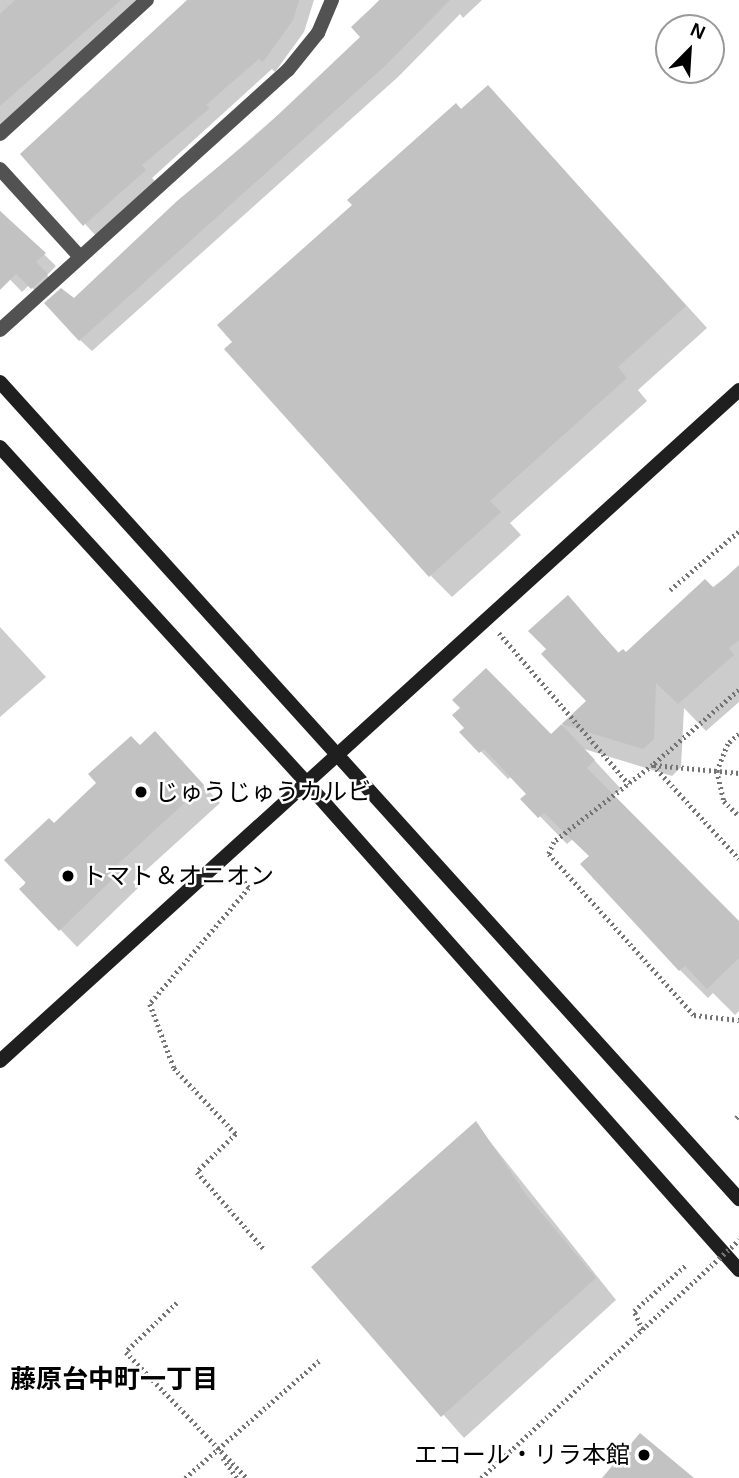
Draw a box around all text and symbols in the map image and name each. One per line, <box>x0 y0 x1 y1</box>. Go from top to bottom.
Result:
north arrow <box>655 14 725 84</box>
text: N <box>687 19 708 44</box>
place label: じゅうじゅうカルビ <box>155 778 371 806</box>
marker: じゅうじゅうカルビ <box>133 784 149 800</box>
place label: トマト＆オニオン <box>82 862 274 890</box>
marker: トマト＆オニオン <box>60 868 76 884</box>
district label: 藤原台中町一丁目 <box>10 1364 218 1396</box>
place label: エコール・リラ本館 <box>414 1441 630 1469</box>
marker: エコール・リラ本館 <box>636 1447 652 1463</box>

